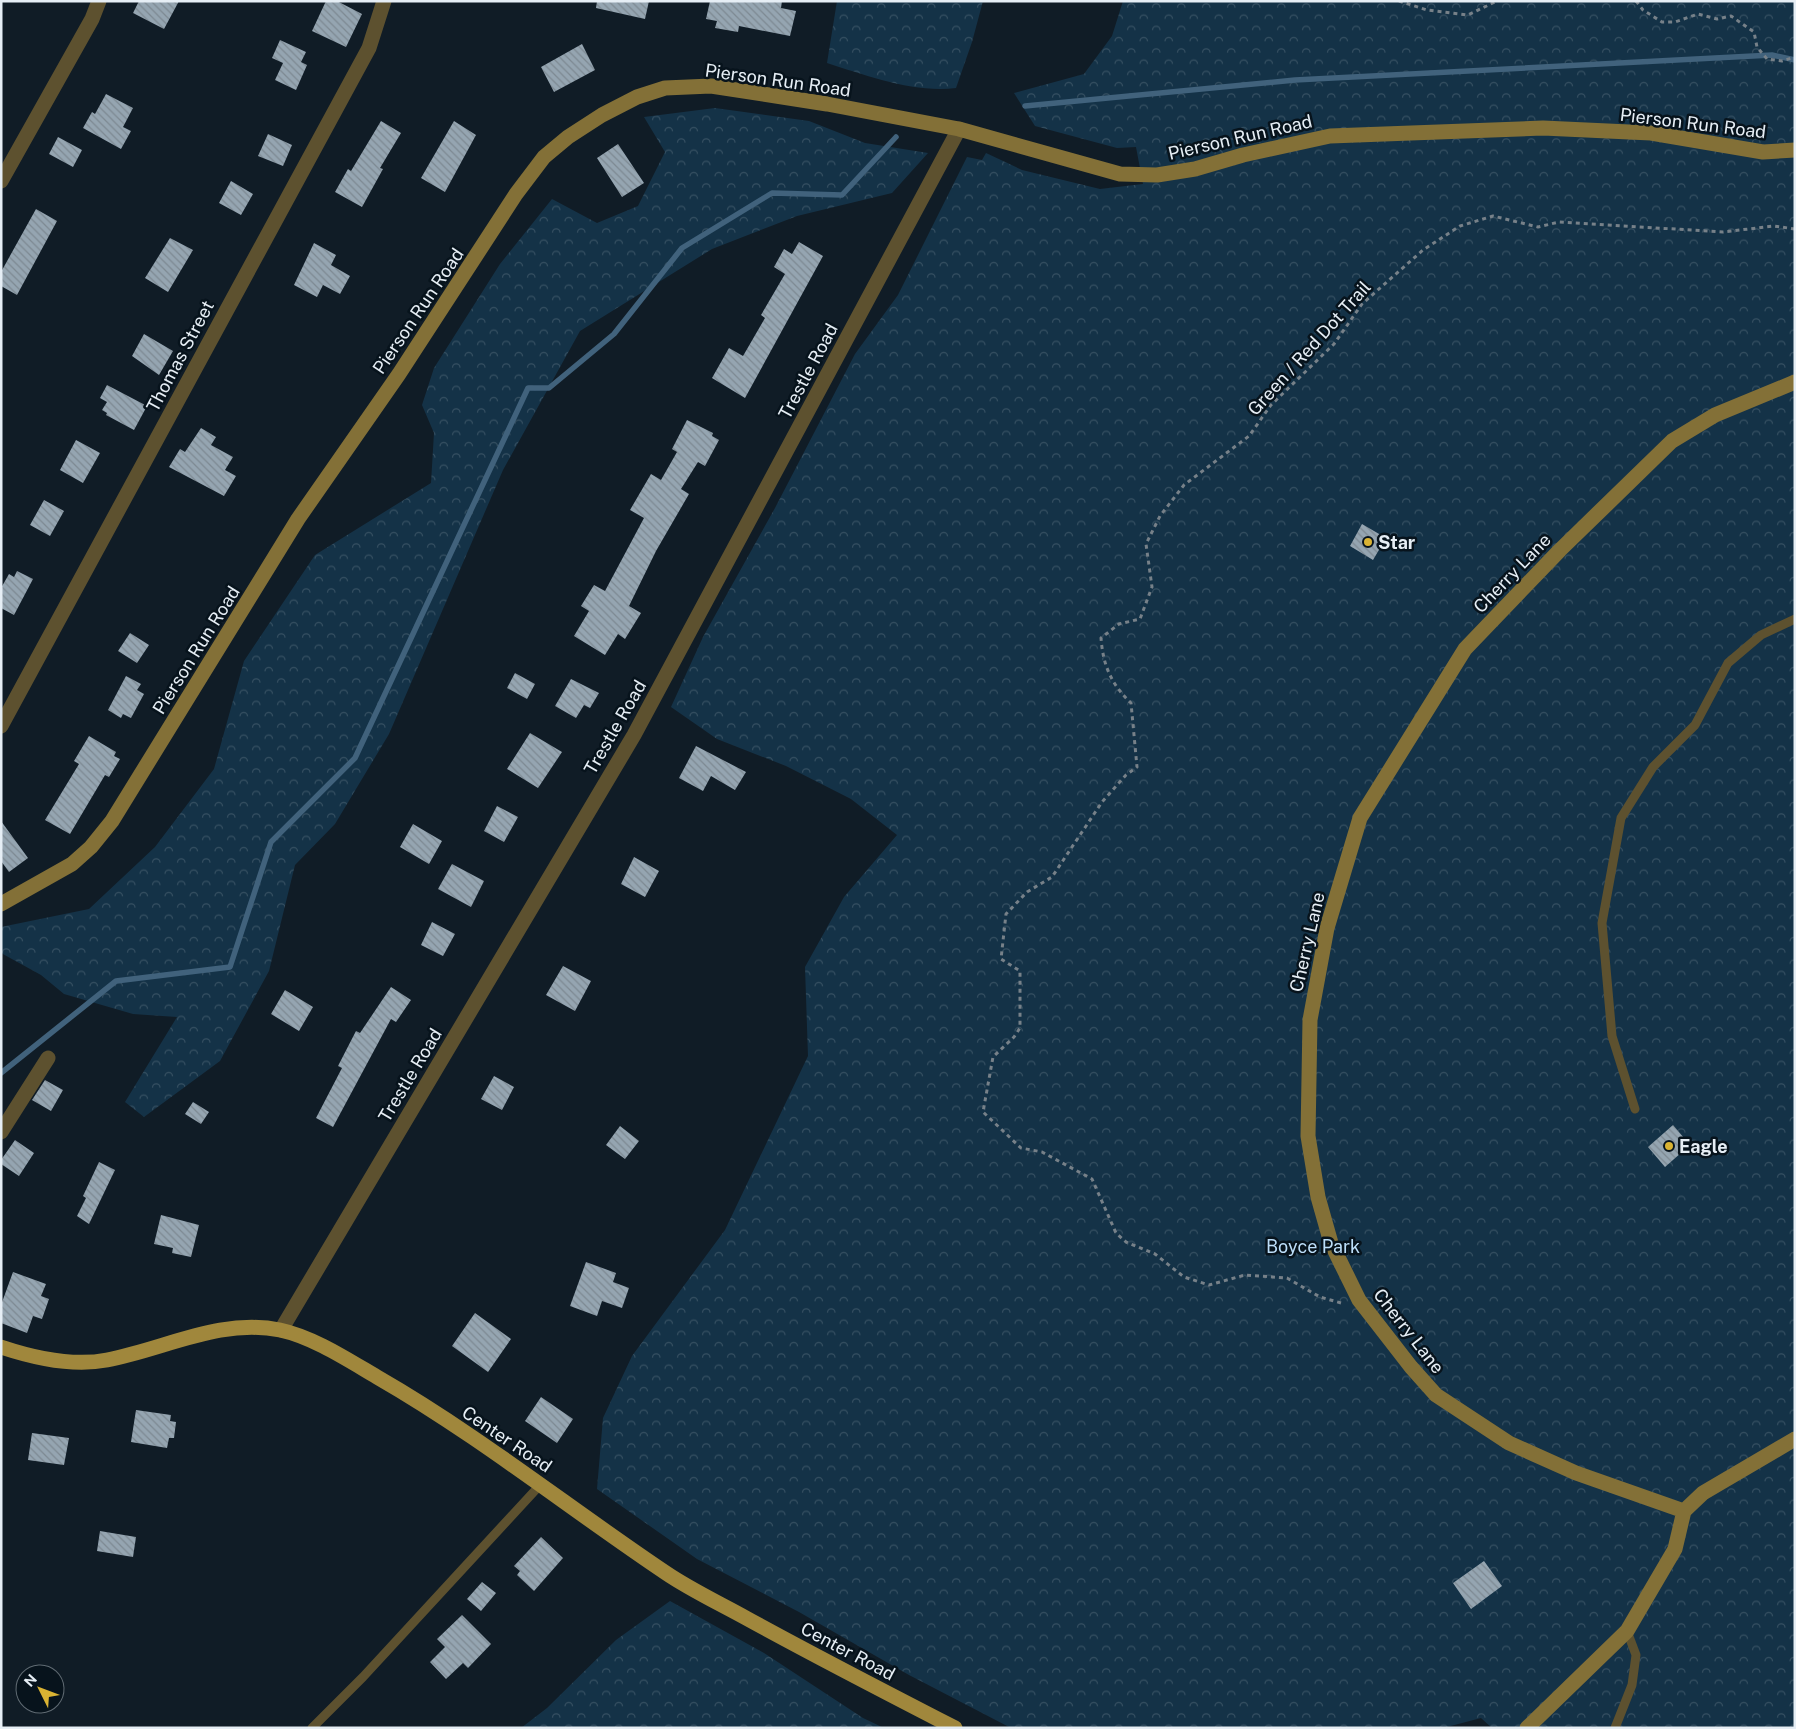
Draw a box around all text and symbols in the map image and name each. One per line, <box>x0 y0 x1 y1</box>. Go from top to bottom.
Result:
street label: Pierson Run Road <box>704 59 852 101</box>
street label: Pierson Run Road <box>1619 104 1767 142</box>
street label: Pierson Run Road <box>1166 110 1314 164</box>
street label: Pierson Run Road <box>368 244 468 378</box>
street label: Green / Red Dot Trail <box>1243 277 1375 419</box>
street label: Thomas Street <box>142 297 218 415</box>
street label: Trestle Road <box>774 320 842 422</box>
street label: Cherry Lane <box>1469 529 1555 617</box>
place label: Star <box>1378 532 1416 553</box>
marker: Star <box>1362 536 1374 548</box>
street label: Pierson Run Road <box>148 582 244 718</box>
street label: Trestle Road <box>580 676 650 778</box>
street label: Cherry Lane <box>1285 890 1329 994</box>
street label: Trestle Road <box>374 1025 446 1125</box>
place label: Eagle <box>1679 1136 1728 1157</box>
marker: Eagle <box>1663 1140 1675 1152</box>
park label: Boyce Park <box>1266 1236 1360 1257</box>
street label: Cherry Lane <box>1369 1284 1449 1378</box>
street label: Center Road <box>458 1401 556 1477</box>
street label: Center Road <box>797 1617 899 1685</box>
north arrow <box>15 1664 65 1714</box>
text: N <box>21 1671 40 1690</box>

